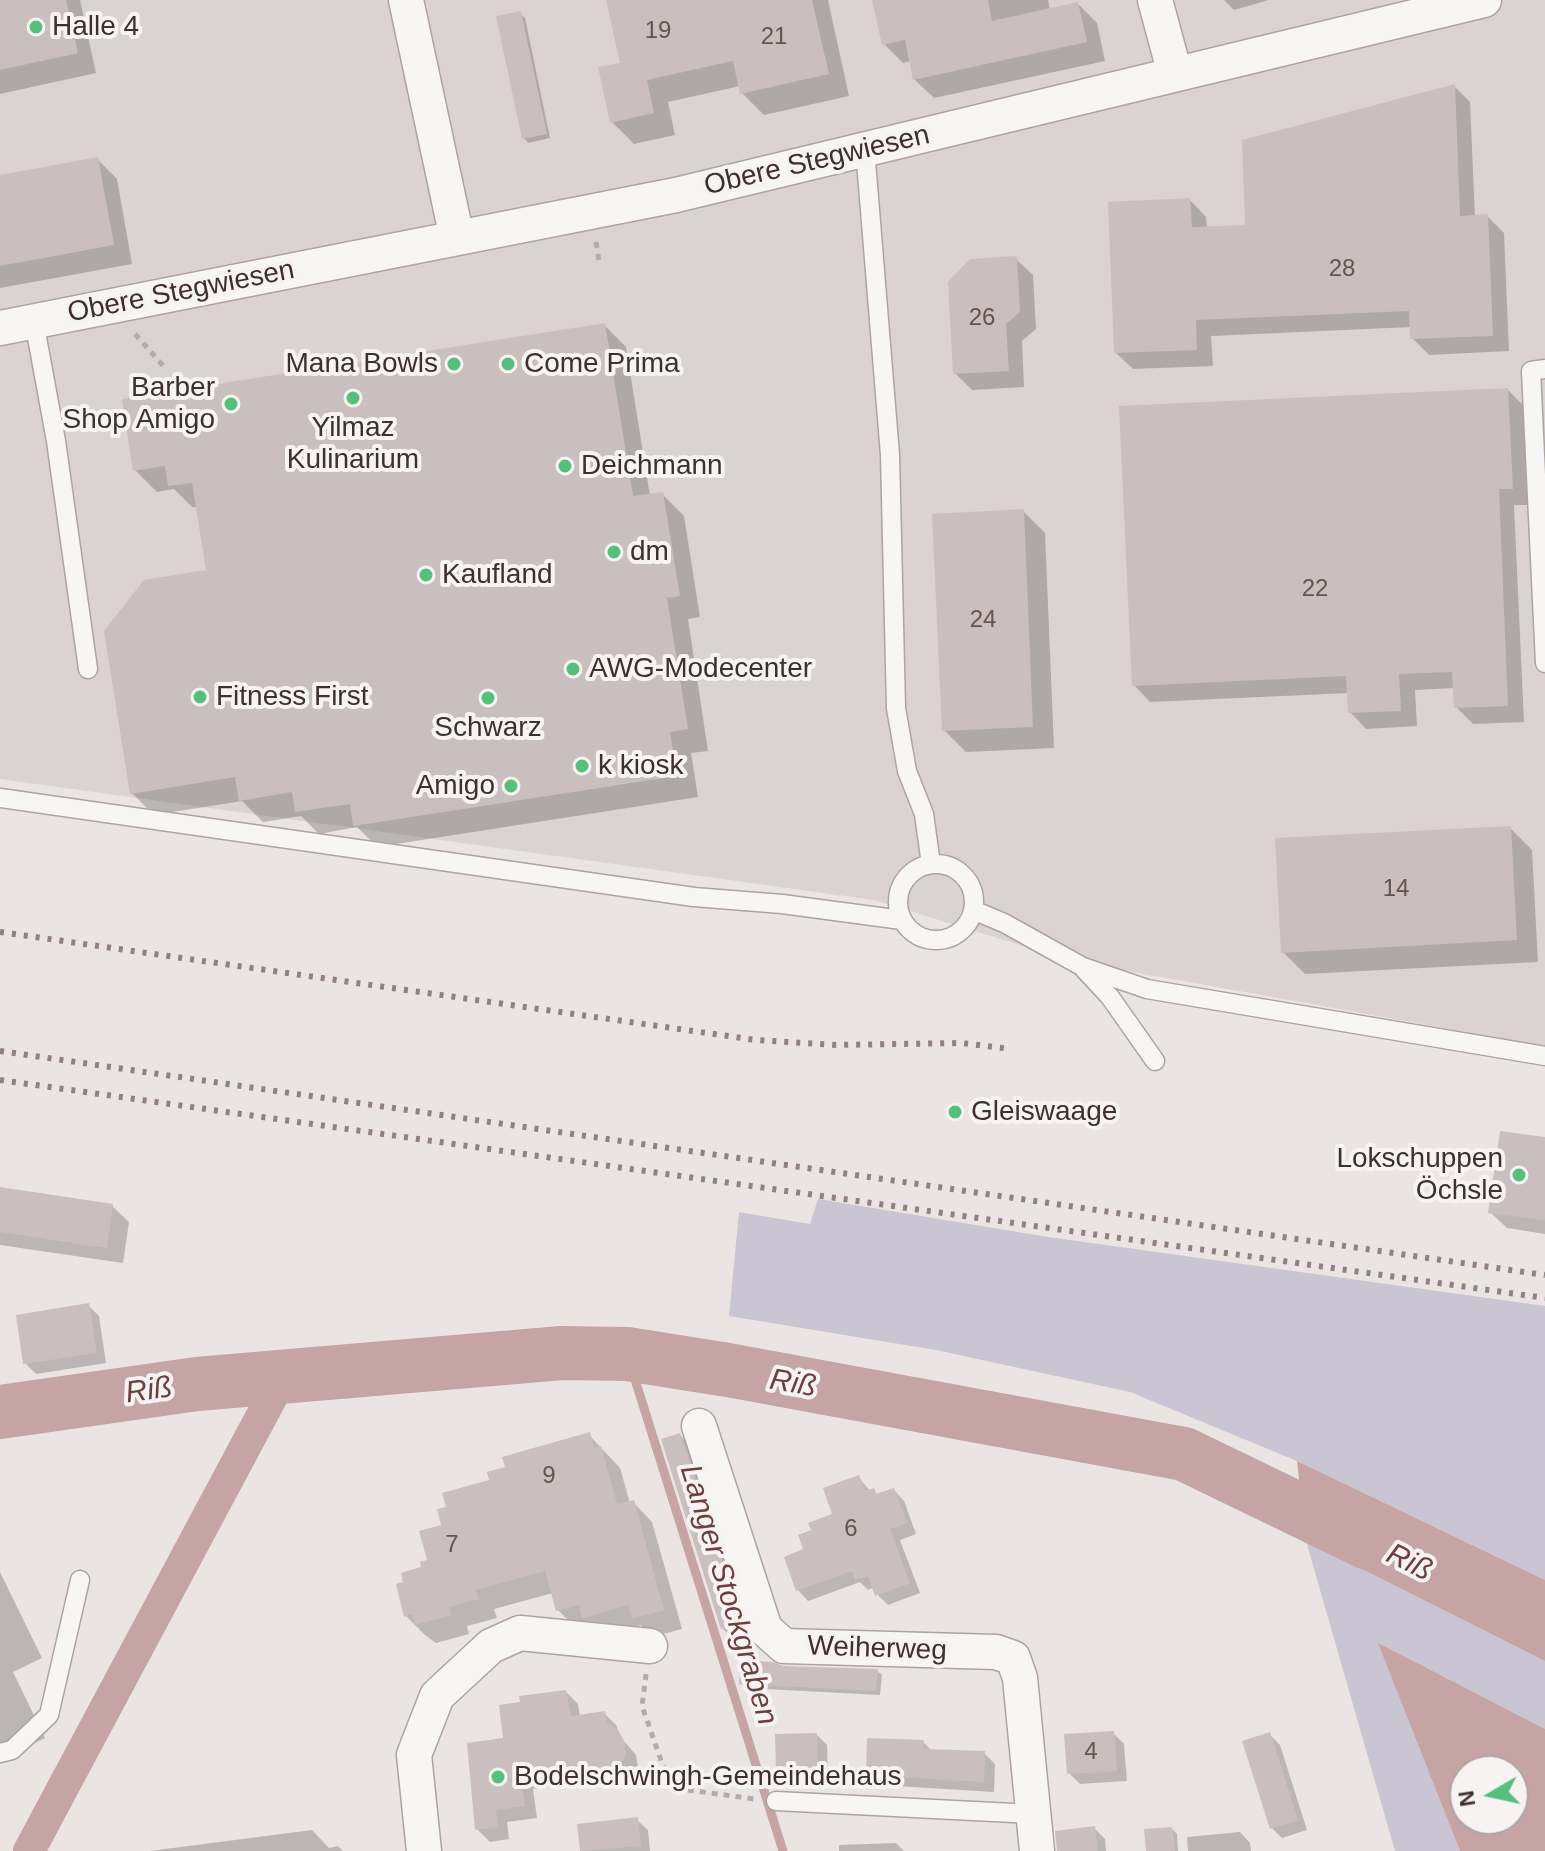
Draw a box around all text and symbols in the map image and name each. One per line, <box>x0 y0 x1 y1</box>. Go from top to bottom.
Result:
place label: Halle 4 <box>52 10 139 44</box>
house number: 19 <box>645 17 671 45</box>
marker: Halle 4 <box>27 18 45 36</box>
house number: 21 <box>761 23 787 51</box>
street label: Obere Stegwiesen <box>701 119 933 203</box>
street label: Obere Stegwiesen <box>65 254 297 330</box>
house number: 28 <box>1329 255 1355 283</box>
house number: 26 <box>969 304 995 332</box>
place label: Mana Bowls <box>285 347 438 381</box>
place label: Come Prima <box>524 347 680 381</box>
marker: Mana Bowls <box>445 355 463 373</box>
marker: Come Prima <box>499 355 517 373</box>
place label: Barber Shop Amigo <box>62 371 215 437</box>
marker: Yilmaz Kulinarium <box>344 389 362 407</box>
marker: Barber Shop Amigo <box>222 395 240 413</box>
place label: Yilmaz Kulinarium <box>287 411 419 477</box>
place label: Deichmann <box>581 449 723 483</box>
marker: Deichmann <box>556 457 574 475</box>
place label: dm <box>630 535 669 569</box>
marker: dm <box>605 543 623 561</box>
place label: Kaufland <box>442 558 553 592</box>
marker: Kaufland <box>417 566 435 584</box>
house number: 22 <box>1302 575 1328 603</box>
house number: 24 <box>970 606 996 634</box>
place label: AWG-Modecenter <box>589 652 812 686</box>
marker: AWG-Modecenter <box>564 660 582 678</box>
place label: Fitness First <box>216 680 368 714</box>
marker: Fitness First <box>191 688 209 706</box>
marker: Schwarz <box>479 689 497 707</box>
place label: Schwarz <box>434 711 542 745</box>
place label: k kiosk <box>598 749 684 783</box>
marker: k kiosk <box>573 757 591 775</box>
place label: Amigo <box>416 769 495 803</box>
marker: Amigo <box>502 777 520 795</box>
house number: 14 <box>1383 875 1409 903</box>
place label: Gleiswaage <box>971 1095 1117 1129</box>
marker: Gleiswaage <box>946 1103 964 1121</box>
place label: Lokschuppen Öchsle <box>1336 1142 1503 1208</box>
marker: Lokschuppen Öchsle <box>1510 1166 1528 1184</box>
water label: Riß <box>767 1362 819 1406</box>
water label: Riß <box>123 1370 175 1412</box>
water label: Langer Stockgraben <box>671 1461 785 1729</box>
house number: 9 <box>542 1462 556 1490</box>
house number: 6 <box>844 1515 858 1543</box>
house number: 7 <box>445 1531 459 1559</box>
water label: Riß <box>1380 1537 1438 1589</box>
street label: Weiherweg <box>807 1630 947 1668</box>
house number: 4 <box>1084 1738 1098 1766</box>
north arrow <box>1449 1755 1529 1835</box>
place label: Bodelschwingh-Gemeindehaus <box>514 1760 902 1794</box>
marker: Bodelschwingh-Gemeindehaus <box>489 1768 507 1786</box>
text: N <box>1453 1789 1480 1808</box>

